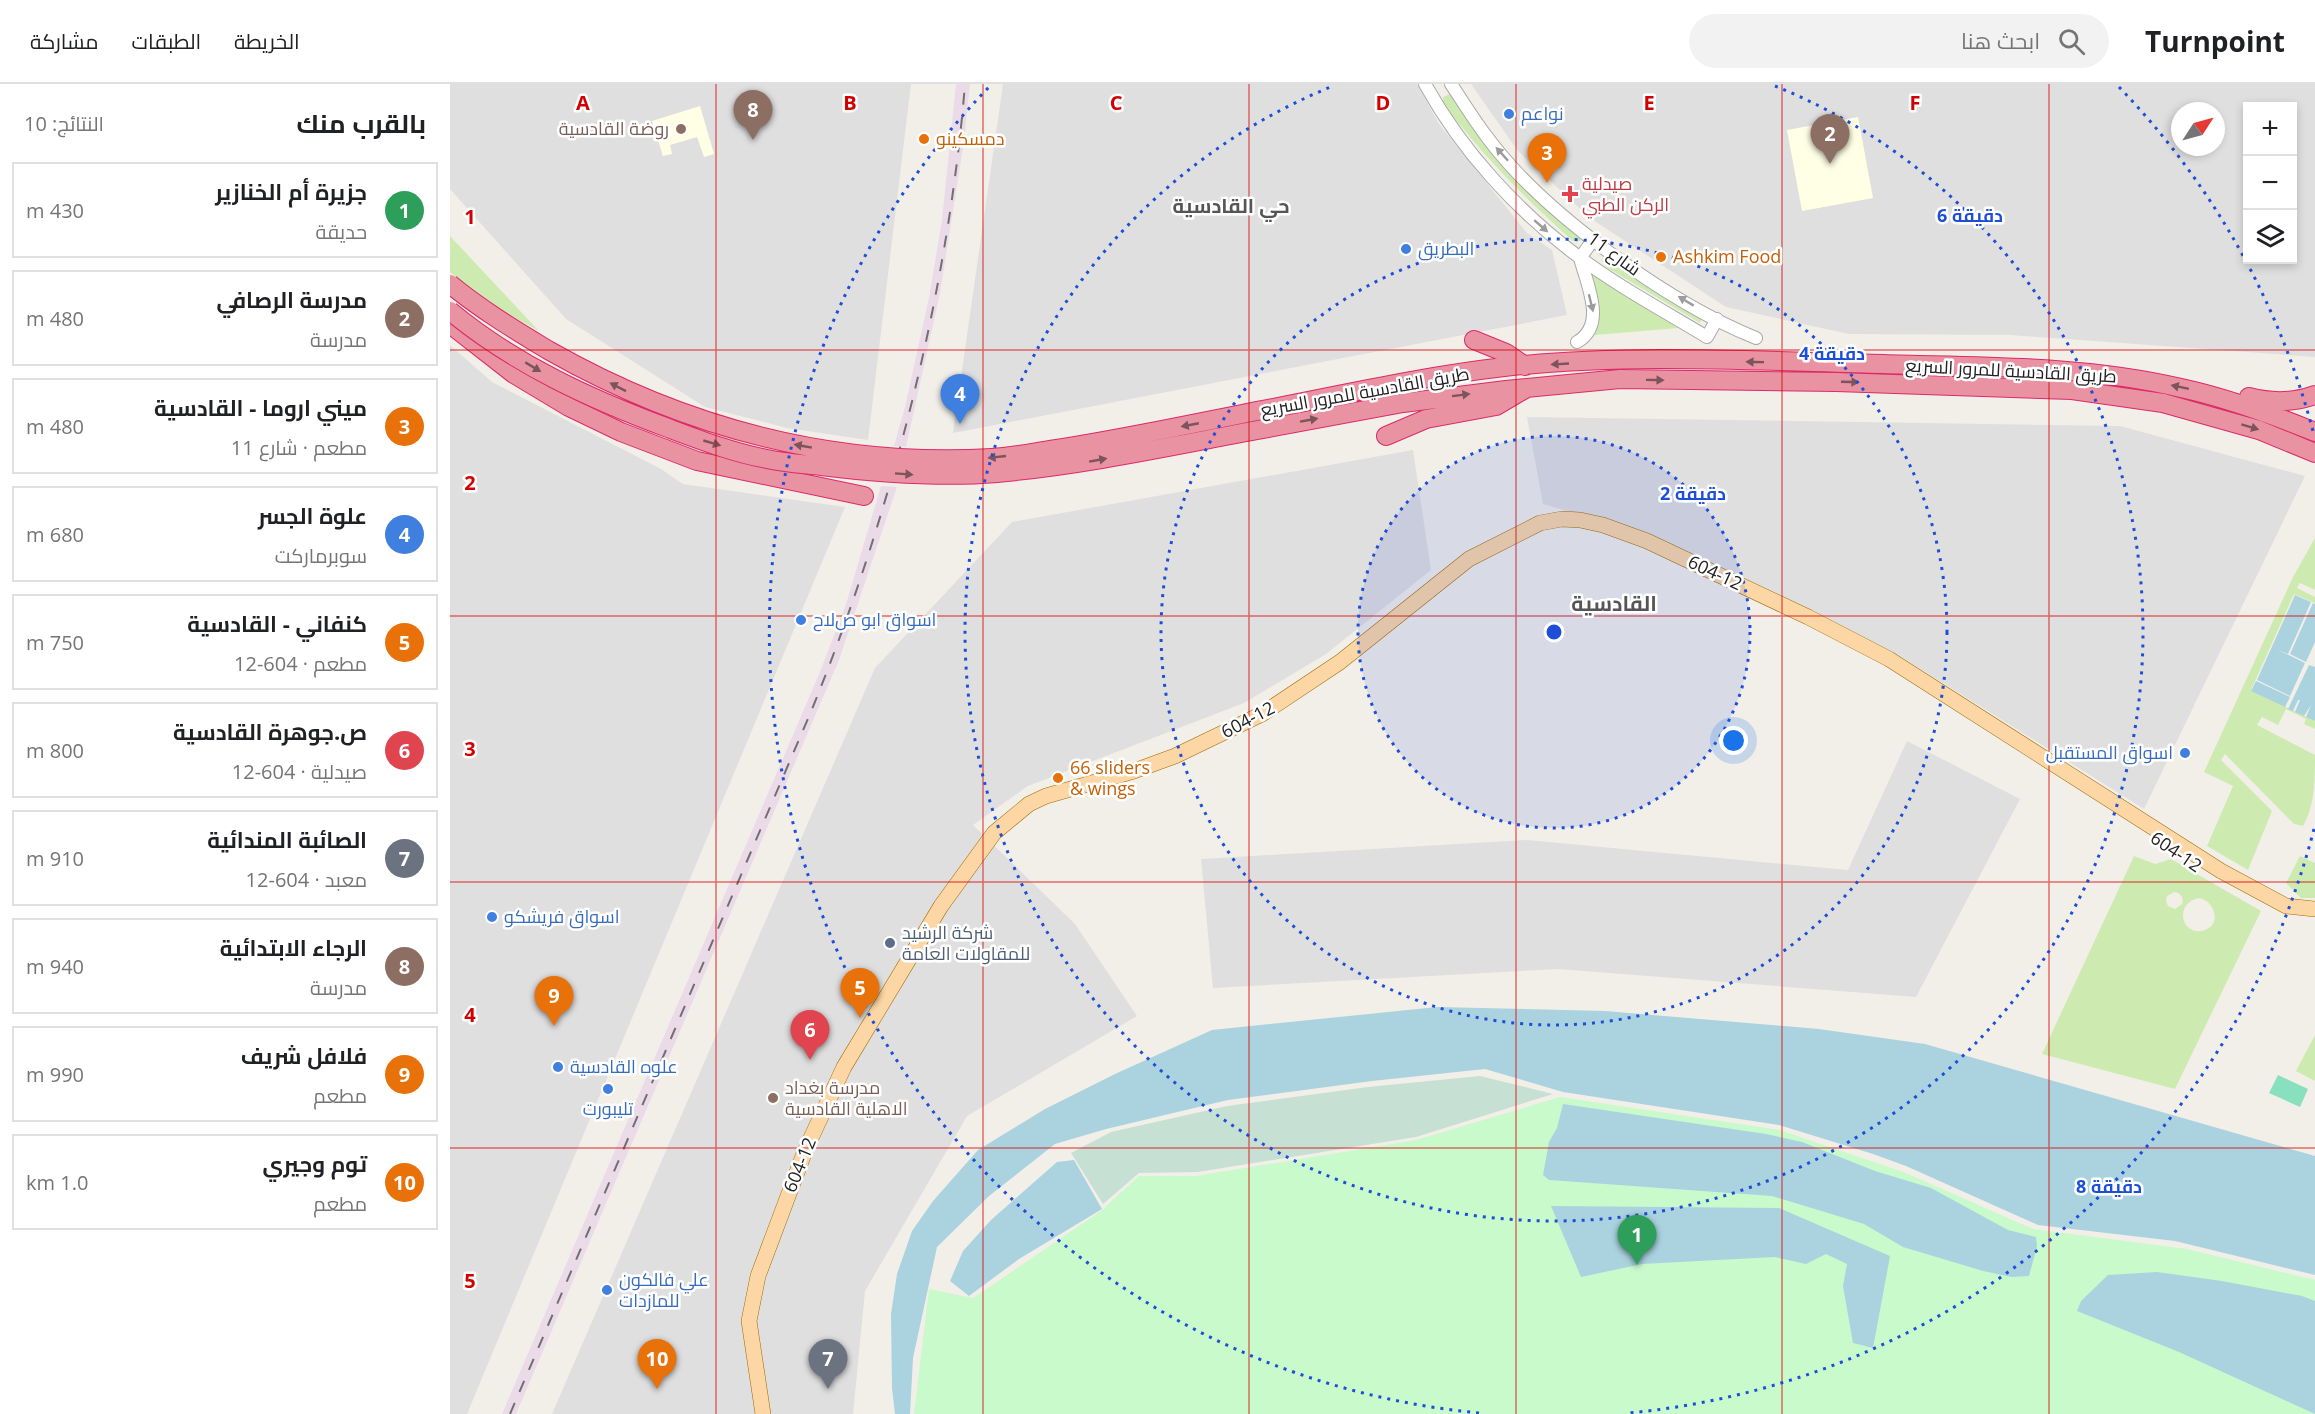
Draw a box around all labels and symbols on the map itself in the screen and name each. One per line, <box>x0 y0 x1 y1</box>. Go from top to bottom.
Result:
text: A <box>576 89 590 116</box>
text: B <box>843 89 857 116</box>
text: C <box>1110 89 1123 116</box>
text: D <box>1376 89 1390 116</box>
text: E <box>1643 89 1655 116</box>
text: F <box>1910 89 1920 116</box>
pin: 8 <box>734 91 772 140</box>
place label: نواعم <box>1521 101 1564 126</box>
north arrow <box>2171 102 2225 156</box>
marker: نواعم <box>1502 107 1516 121</box>
pin: 2 <box>1810 115 1850 164</box>
place label: روضة القادسية <box>559 116 669 140</box>
marker: روضة القادسية <box>674 122 688 136</box>
place label: دمسكينو <box>936 126 1005 150</box>
marker: دمسكينو <box>917 132 931 146</box>
pin: 3 <box>1528 134 1566 183</box>
one-way arrow <box>1496 147 1509 162</box>
place label: صيدلية الركن الطبي <box>1582 171 1669 219</box>
marker: صيدلية الركن الطبي <box>1563 187 1577 201</box>
district label: حي القادسية <box>1173 192 1289 222</box>
text: 1 <box>464 203 476 230</box>
text: 6 دقيقة <box>1937 203 2003 227</box>
one-way arrow <box>1533 219 1548 232</box>
street label: شارع 11 <box>1583 226 1646 281</box>
place label: البطريق <box>1418 236 1474 261</box>
marker: البطريق <box>1399 242 1413 256</box>
place label: Ashkim Food <box>1673 244 1781 268</box>
marker: Ashkim Food <box>1654 250 1668 264</box>
one-way arrow <box>1587 294 1597 312</box>
one-way arrow <box>1678 296 1694 307</box>
text: 4 دقيقة <box>1799 341 1865 365</box>
street label: طريق القادسية للمرور السريع <box>1905 352 2117 389</box>
one-way arrow <box>1746 357 1765 367</box>
one-way arrow <box>1551 359 1570 368</box>
street label: طريق القادسية للمرور السريع <box>1259 361 1471 422</box>
one-way arrow <box>525 362 541 373</box>
pin: 4 <box>940 374 980 424</box>
one-way arrow <box>1645 375 1664 384</box>
one-way arrow <box>1840 378 1859 387</box>
one-way arrow <box>610 382 627 391</box>
one-way arrow <box>2171 382 2189 392</box>
one-way arrow <box>1451 391 1470 400</box>
one-way arrow <box>1300 415 1319 424</box>
one-way arrow <box>1180 421 1199 430</box>
one-way arrow <box>2242 423 2260 432</box>
one-way arrow <box>703 439 721 448</box>
one-way arrow <box>794 441 813 450</box>
one-way arrow <box>988 452 1007 462</box>
one-way arrow <box>1089 456 1108 465</box>
text: 2 <box>464 469 476 496</box>
one-way arrow <box>894 469 913 479</box>
text: 2 دقيقة <box>1660 481 1726 505</box>
street label: 604-12 <box>1684 549 1746 595</box>
district label: القادسية <box>1571 589 1657 617</box>
place label: اسواق ابو صﻻح <box>813 607 936 632</box>
marker: اسواق ابو صﻻح <box>794 613 808 627</box>
centre of rings <box>1544 622 1564 642</box>
street label: 604-12 <box>1217 695 1278 743</box>
your location <box>1719 726 1748 755</box>
text: 3 <box>464 735 476 762</box>
place label: اسواق المستقبل <box>2046 740 2173 765</box>
marker: اسواق المستقبل <box>2178 746 2192 760</box>
place label: 66 sliders & wings <box>1070 755 1150 800</box>
marker: 66 sliders & wings <box>1051 771 1065 785</box>
street label: 604-12 <box>2146 825 2207 877</box>
place label: اسواق فريشكو <box>504 904 619 929</box>
marker: اسواق فريشكو <box>485 910 499 924</box>
place label: شركة الرشيد للمقاولات العامة <box>902 920 1030 965</box>
marker: شركة الرشيد للمقاولات العامة <box>883 936 897 950</box>
pin: 5 <box>840 968 880 1018</box>
pin: 9 <box>534 976 574 1026</box>
text: 4 <box>464 1001 476 1028</box>
pin: 6 <box>790 1010 830 1060</box>
place label: علوه القادسية <box>570 1054 678 1078</box>
marker: علوه القادسية <box>551 1060 565 1074</box>
place label: مدرسة بغداد الاهلية القادسية <box>785 1075 908 1120</box>
marker: تليبورت <box>601 1082 615 1096</box>
marker: مدرسة بغداد الاهلية القادسية <box>766 1091 780 1105</box>
place label: تليبورت <box>583 1096 633 1120</box>
street label: 604-12 <box>777 1134 821 1196</box>
text: 8 دقيقة <box>2076 1174 2142 1198</box>
pin: 1 <box>1618 1216 1656 1265</box>
text: 5 <box>464 1267 476 1294</box>
place label: علي فالكون للمازدات <box>619 1267 709 1312</box>
marker: علي فالكون للمازدات <box>600 1283 614 1297</box>
pin: 10 <box>638 1340 676 1389</box>
pin: 7 <box>808 1340 848 1389</box>

